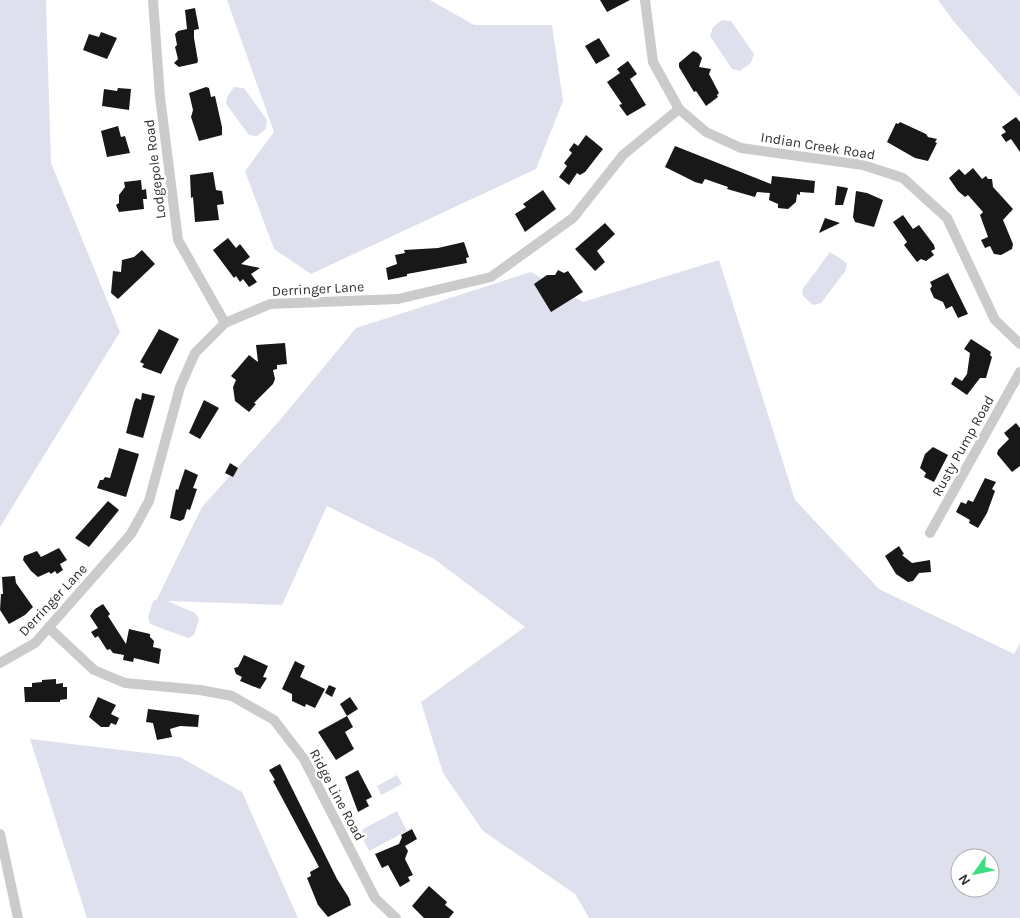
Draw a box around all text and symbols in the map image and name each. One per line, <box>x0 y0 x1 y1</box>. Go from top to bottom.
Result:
street label: Lodgepole Road <box>140 118 170 220</box>
street label: Indian Creek Road <box>759 129 877 163</box>
street label: Derringer Lane <box>271 278 365 300</box>
street label: Rusty Pump Road <box>928 393 998 499</box>
street label: Derringer Lane <box>15 560 91 640</box>
street label: Ridge Line Road <box>306 746 368 844</box>
north arrow <box>950 848 1000 898</box>
text: N <box>955 871 974 889</box>

